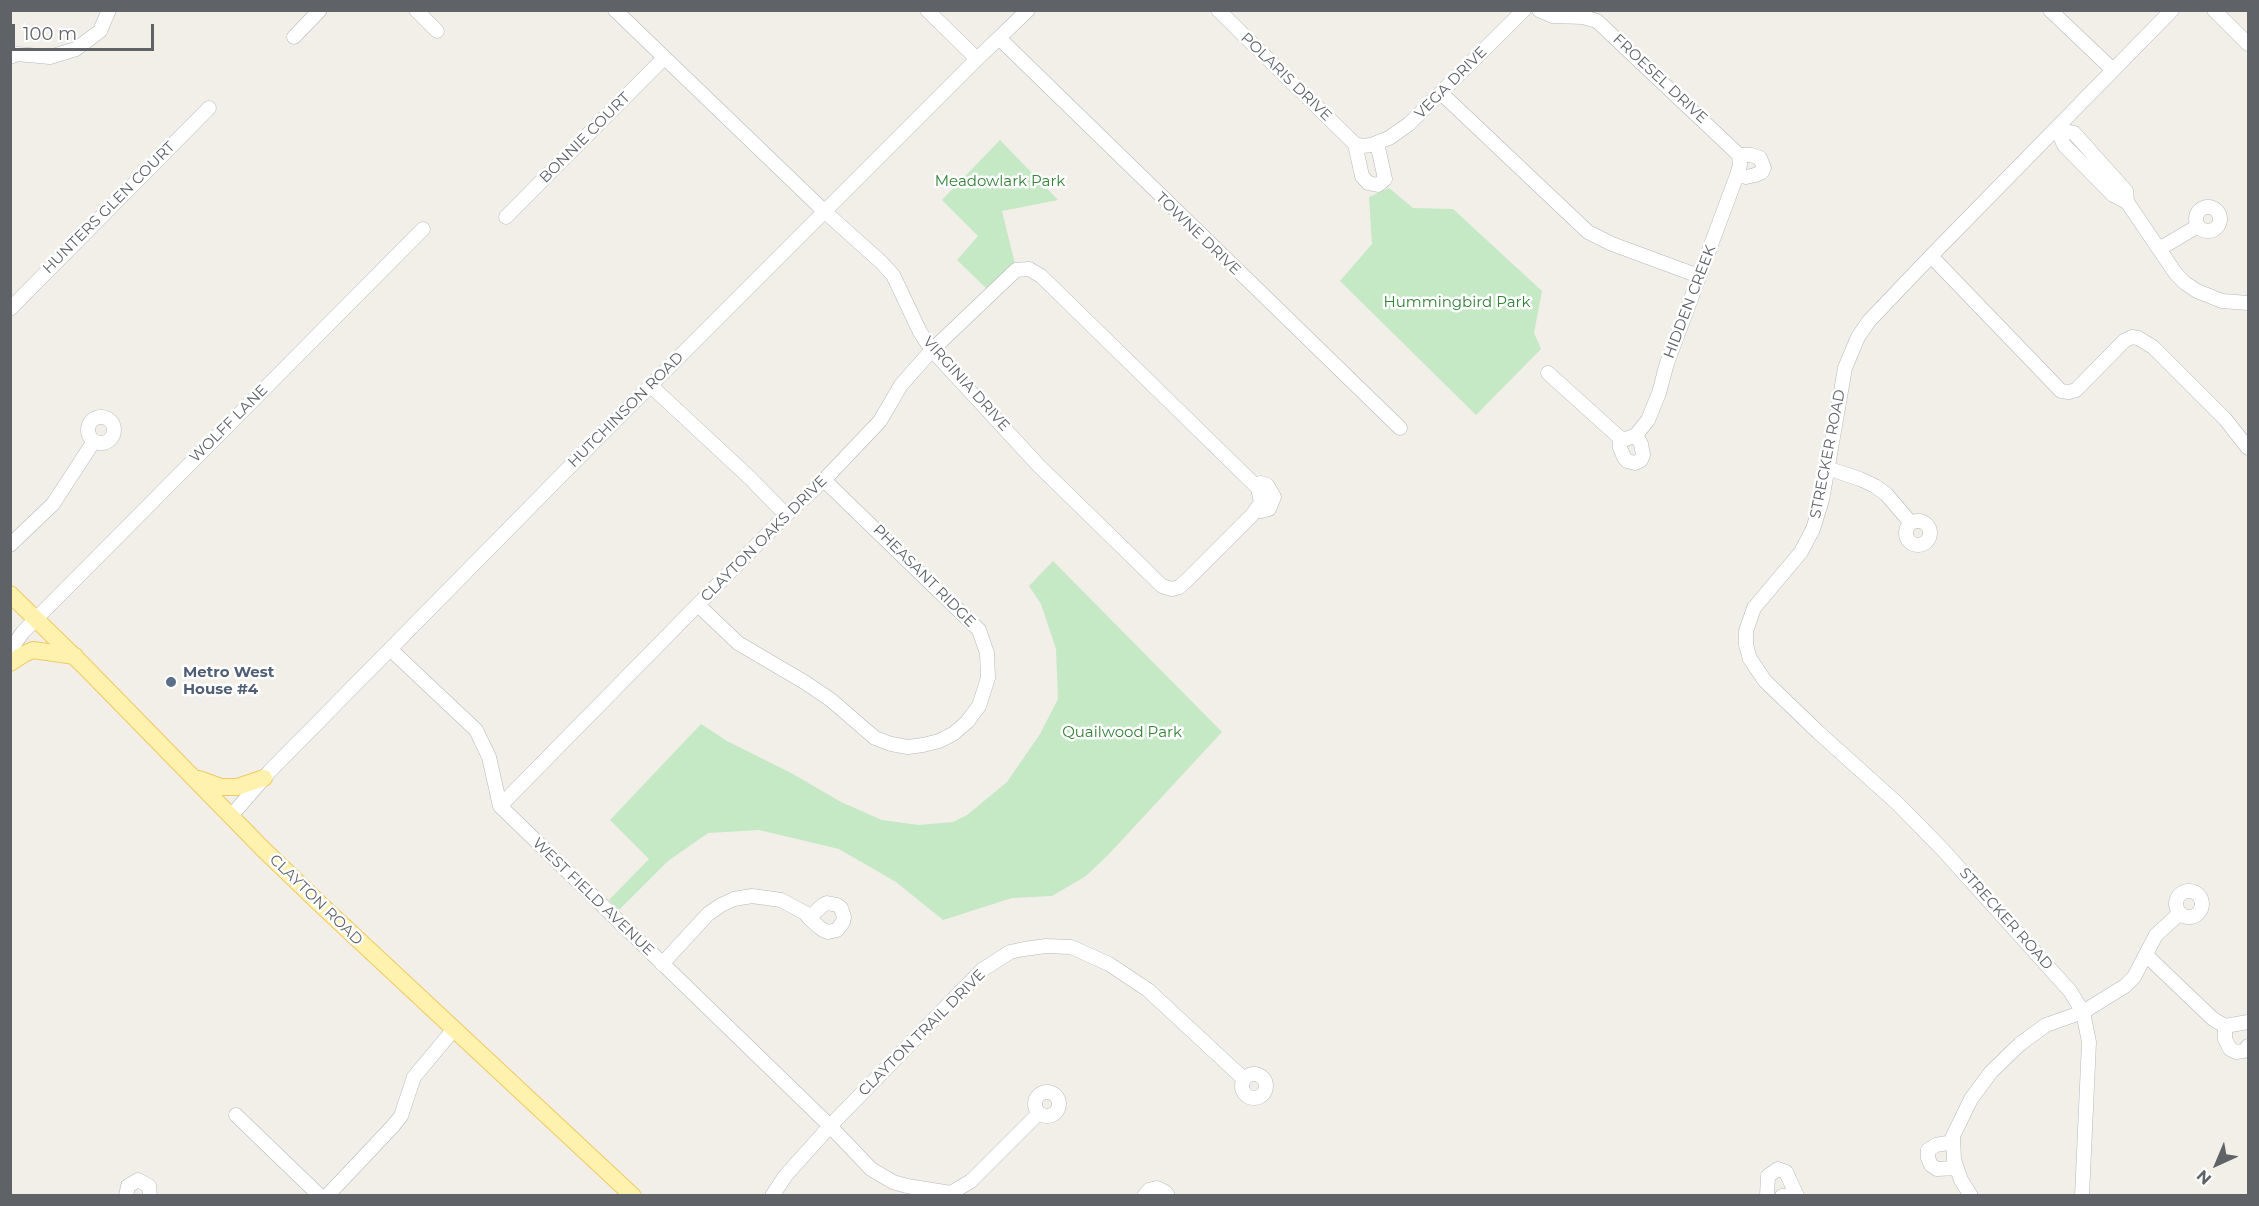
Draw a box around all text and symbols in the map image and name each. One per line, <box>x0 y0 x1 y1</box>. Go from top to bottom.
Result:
scale bar <box>15 12 158 50</box>
text: 100 m <box>23 23 77 45</box>
street label: POLARIS DRIVE <box>1237 29 1335 125</box>
street label: FROESEL DRIVE <box>1609 31 1711 127</box>
street label: VEGA DRIVE <box>1411 43 1491 123</box>
street label: BONNIE COURT <box>536 89 634 187</box>
street label: HUNTERS GLEN COURT <box>39 138 179 278</box>
park label: Meadowlark Park <box>935 173 1065 191</box>
street label: TOWNE DRIVE <box>1152 189 1244 279</box>
street label: HIDDEN CREEK <box>1660 243 1720 361</box>
park label: Hummingbird Park <box>1384 294 1530 312</box>
street label: VIRGINIA DRIVE <box>919 333 1013 435</box>
street label: HUTCHINSON ROAD <box>564 348 688 472</box>
street label: WOLFF LANE <box>186 381 272 467</box>
street label: STRECKER ROAD <box>1807 388 1849 520</box>
street label: CLAYTON OAKS DRIVE <box>697 472 831 606</box>
street label: PHEASANT RIDGE <box>869 521 979 631</box>
place label: Metro West House #4 <box>183 664 274 699</box>
marker: Metro West House #4 <box>164 675 178 689</box>
park label: Quailwood Park <box>1062 724 1182 742</box>
street label: WEST FIELD AVENUE <box>529 834 657 960</box>
street label: CLAYTON ROAD <box>266 851 366 949</box>
street label: STRECKER ROAD <box>1955 864 2057 974</box>
street label: CLAYTON TRAIL DRIVE <box>855 966 989 1100</box>
north arrow <box>2187 1134 2247 1194</box>
text: N <box>2193 1166 2215 1189</box>

